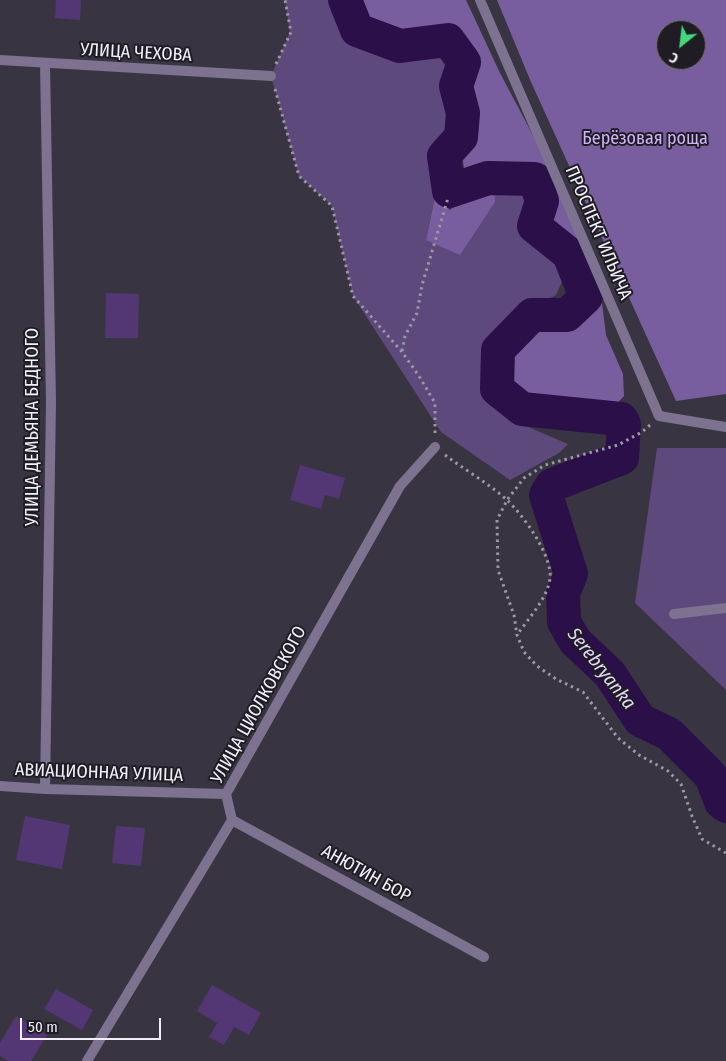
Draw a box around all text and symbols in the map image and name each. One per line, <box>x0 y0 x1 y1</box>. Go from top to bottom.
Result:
north arrow <box>656 20 706 70</box>
street label: УЛИЦА ЧЕХОВА <box>80 39 192 67</box>
text: С <box>667 48 681 67</box>
park label: Берёзовая роща <box>582 128 708 150</box>
street label: ПРОСПЕКТ ИЛЬИЧА <box>560 163 636 303</box>
street label: УЛИЦА ДЕМЬЯНА БЕДНОГО <box>22 328 44 526</box>
street label: УЛИЦА ЦИОЛКОВСКОГО <box>207 623 311 787</box>
water label: Serebryanka <box>562 624 640 714</box>
street label: АВИАЦИОННАЯ УЛИЦА <box>14 759 184 787</box>
street label: АНЮТИН БОР <box>317 841 415 907</box>
scale bar <box>22 1008 164 1040</box>
text: 50 m <box>28 1018 58 1036</box>

